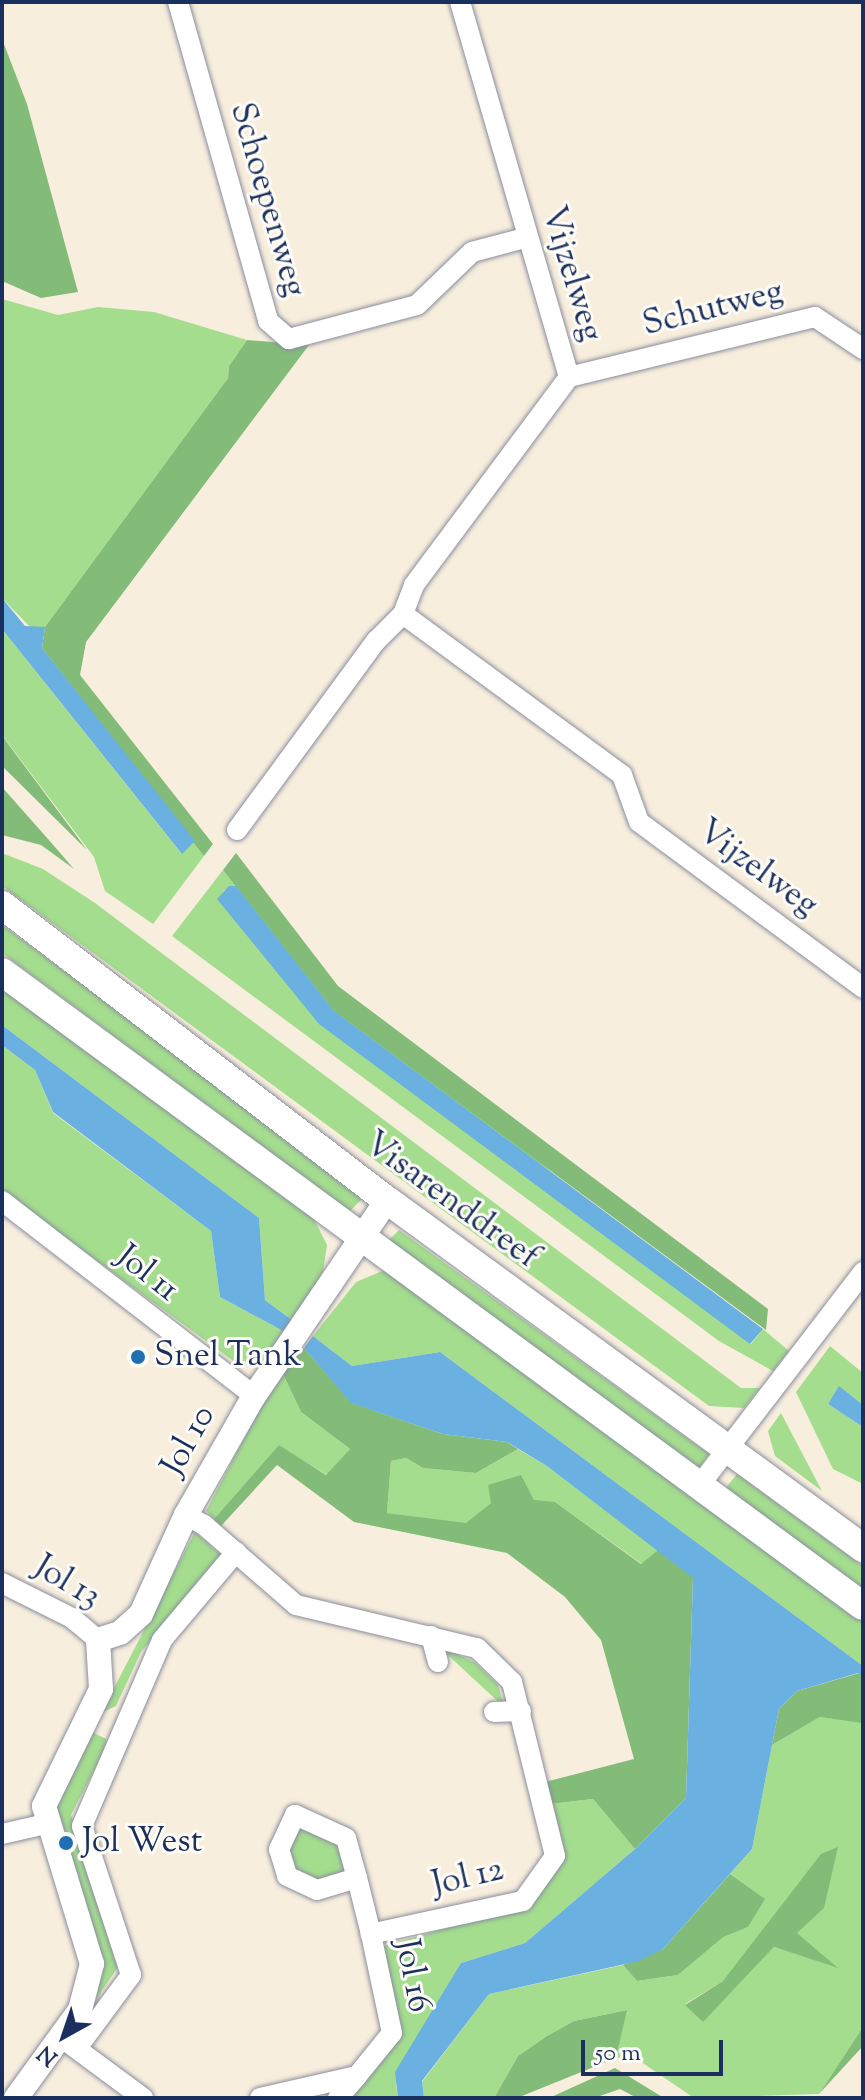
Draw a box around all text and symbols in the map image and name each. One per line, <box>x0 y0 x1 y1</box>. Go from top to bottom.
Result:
street label: Schoepenweg <box>220 98 314 302</box>
street label: Vijzelweg <box>531 202 611 346</box>
street label: Schutweg <box>639 272 787 346</box>
street label: Vijzelweg <box>689 812 825 926</box>
street label: Visarenddreef <box>356 1124 546 1278</box>
street label: Jol 11 <box>108 1237 186 1311</box>
place label: Snel Tank <box>154 1337 302 1377</box>
marker: Snel Tank <box>129 1348 147 1366</box>
street label: Jol 10 <box>153 1399 225 1483</box>
street label: Jol 13 <box>26 1547 108 1619</box>
place label: Jol West <box>82 1823 202 1863</box>
marker: Jol West <box>57 1834 75 1852</box>
street label: Jol 12 <box>428 1850 508 1906</box>
street label: Jol 16 <box>385 1936 439 2016</box>
north arrow <box>24 1996 104 2076</box>
scale bar <box>585 2024 727 2074</box>
text: N <box>32 2036 66 2072</box>
text: 50 m <box>595 2037 641 2071</box>

